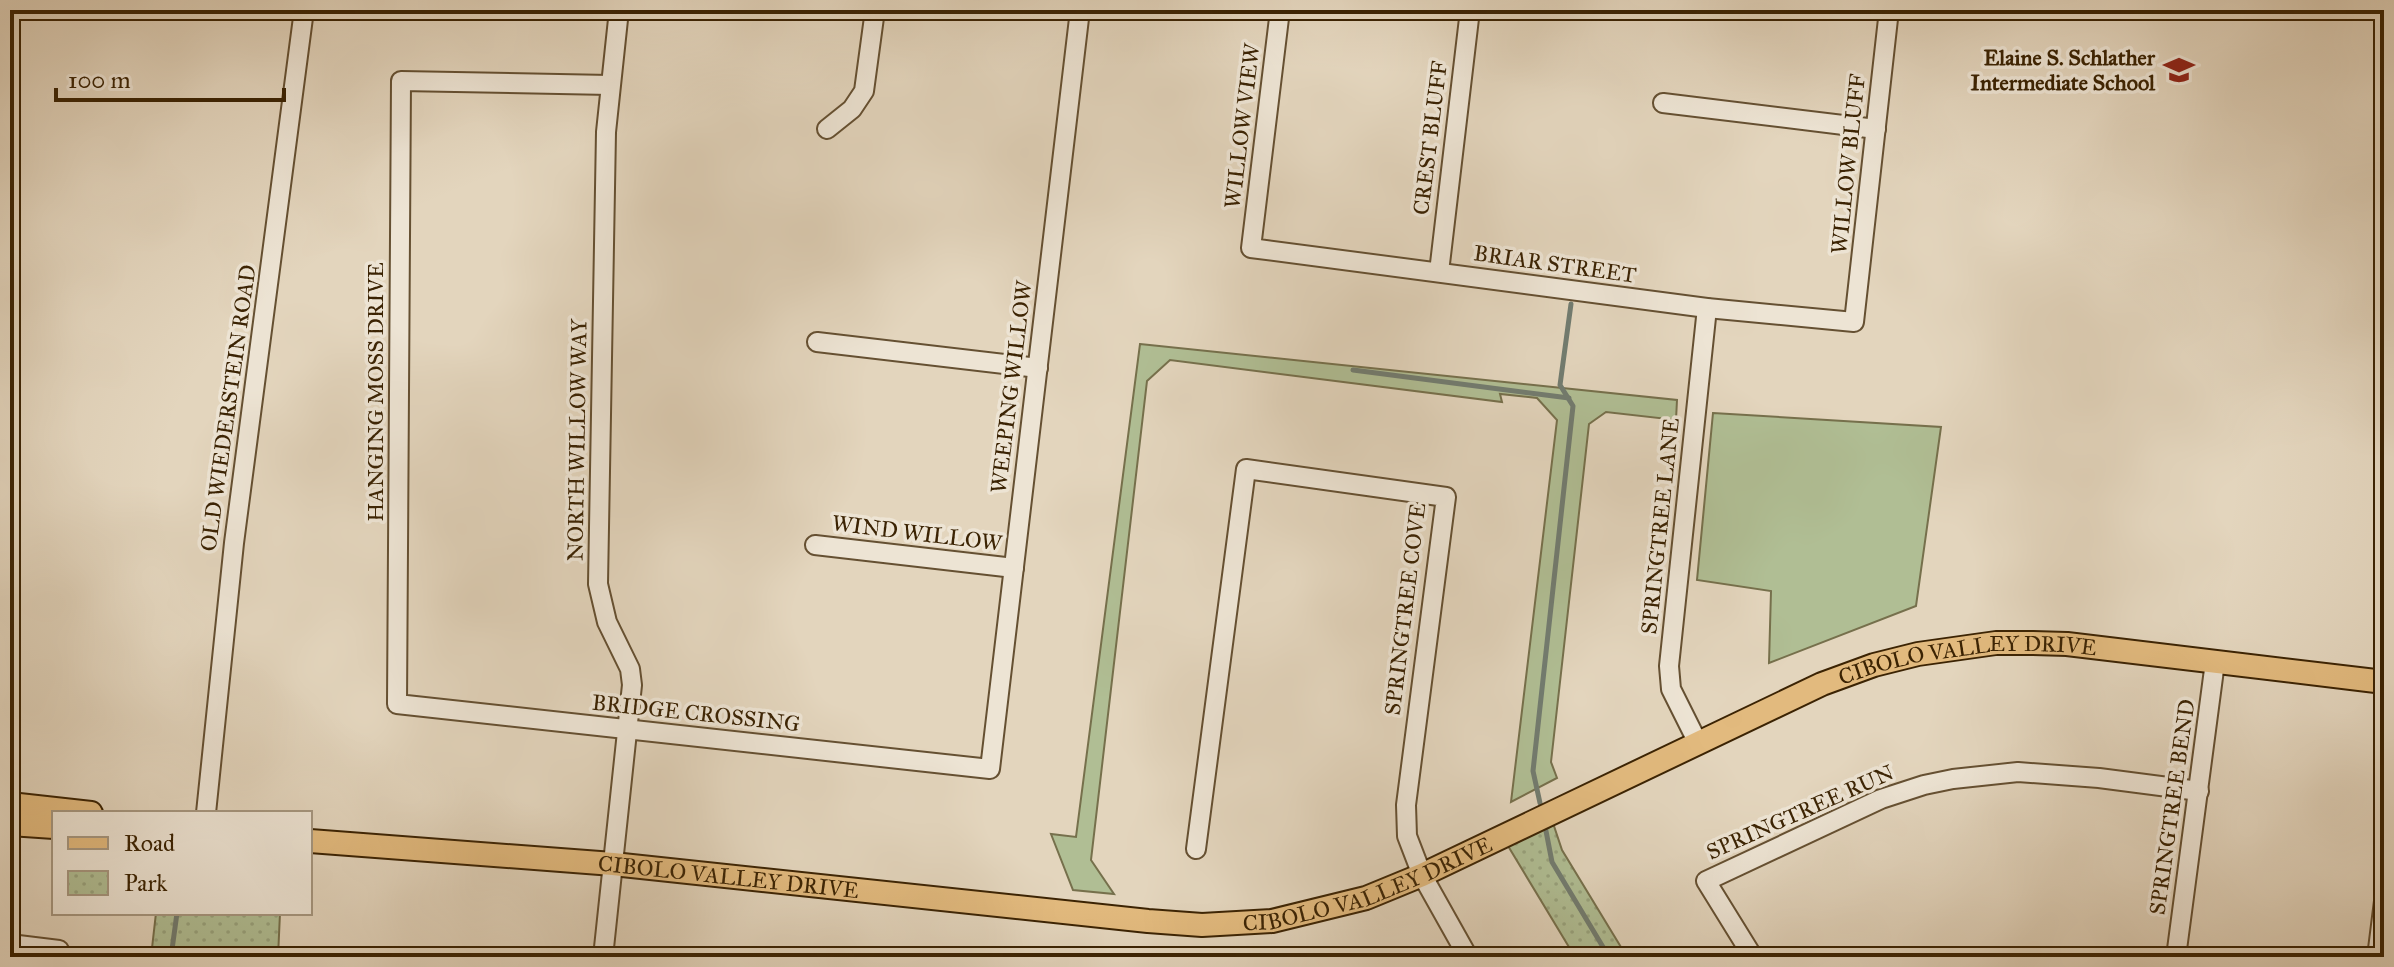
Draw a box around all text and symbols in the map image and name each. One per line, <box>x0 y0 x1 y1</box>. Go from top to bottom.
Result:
street label: WILLOW VIEW <box>1218 41 1266 210</box>
place label: Elaine S. Schlather Intermediate School <box>1970 44 2156 96</box>
scale bar <box>56 52 284 102</box>
school or university icon: Elaine S. Schlather Intermediate School <box>2162 53 2196 87</box>
street label: CREST BLUFF <box>1407 59 1453 217</box>
text: 100 m <box>68 65 131 95</box>
street label: WILLOW BLUFF <box>1825 72 1871 256</box>
street label: BRIAR STREET <box>1472 239 1638 289</box>
street label: HANGING MOSS DRIVE <box>362 262 389 522</box>
street label: OLD WIEDERSTEIN ROAD <box>195 263 261 553</box>
street label: WEEPING WILLOW <box>985 278 1038 495</box>
street label: NORTH WILLOW WAY <box>561 318 593 561</box>
street label: SPRINGTREE LANE <box>1635 416 1685 636</box>
street label: SPRINGTREE COVE <box>1379 501 1431 717</box>
street label: WIND WILLOW <box>830 509 1005 557</box>
street label: CIBOLO VALLEY DRIVE <box>1834 630 2098 690</box>
street label: BRIDGE CROSSING <box>591 689 801 737</box>
street label: SPRINGTREE BEND <box>2143 697 2201 917</box>
street label: SPRINGTREE RUN <box>1702 758 1898 865</box>
legend <box>52 811 312 915</box>
text: Road <box>124 828 175 858</box>
street label: CIBOLO VALLEY DRIVE <box>1242 830 1496 936</box>
street label: CIBOLO VALLEY DRIVE <box>597 849 860 904</box>
text: Park <box>124 868 168 898</box>

